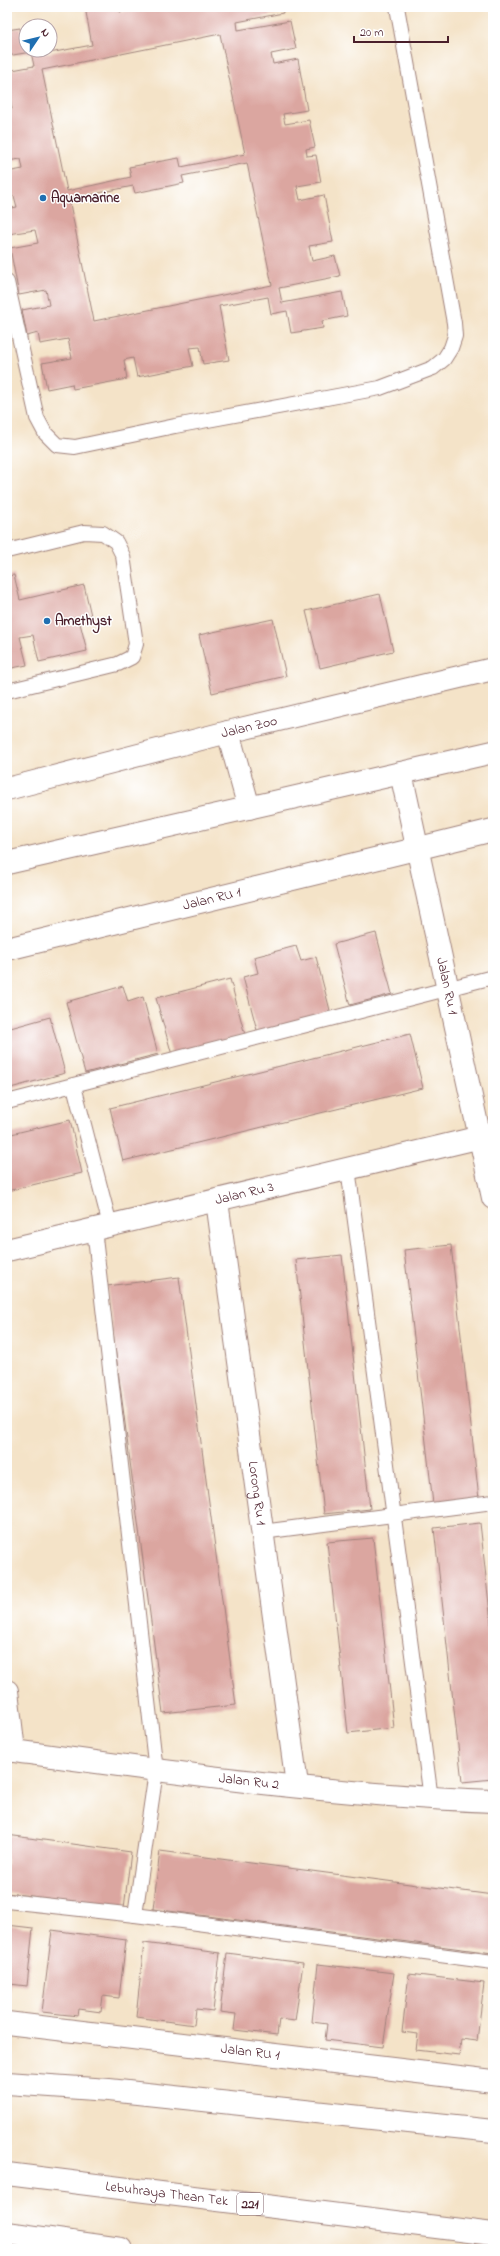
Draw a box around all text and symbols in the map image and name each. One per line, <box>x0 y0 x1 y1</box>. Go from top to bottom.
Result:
north arrow <box>18 18 58 58</box>
scale bar <box>354 18 448 44</box>
text: 20 m <box>360 24 383 42</box>
text: N <box>37 25 54 40</box>
place label: Aquamarine <box>51 188 120 209</box>
marker: Aquamarine <box>38 193 48 203</box>
place label: Amethyst <box>55 611 112 634</box>
marker: Amethyst <box>42 616 52 626</box>
street label: Jalan Zoo <box>219 710 279 744</box>
street label: Jalan RU 1 <box>181 881 244 916</box>
street label: Jalan Ru 1 <box>431 955 464 1017</box>
street label: Jalan Ru 3 <box>213 1176 276 1211</box>
street label: Lorong Ru 1 <box>242 1460 272 1527</box>
street label: Jalan Ru 2 <box>217 1767 280 1795</box>
street label: Jalan RU 1 <box>220 2038 282 2066</box>
street label: Lebuhraya Thean Tek <box>104 2176 230 2212</box>
road number: 221 <box>237 2193 263 2215</box>

